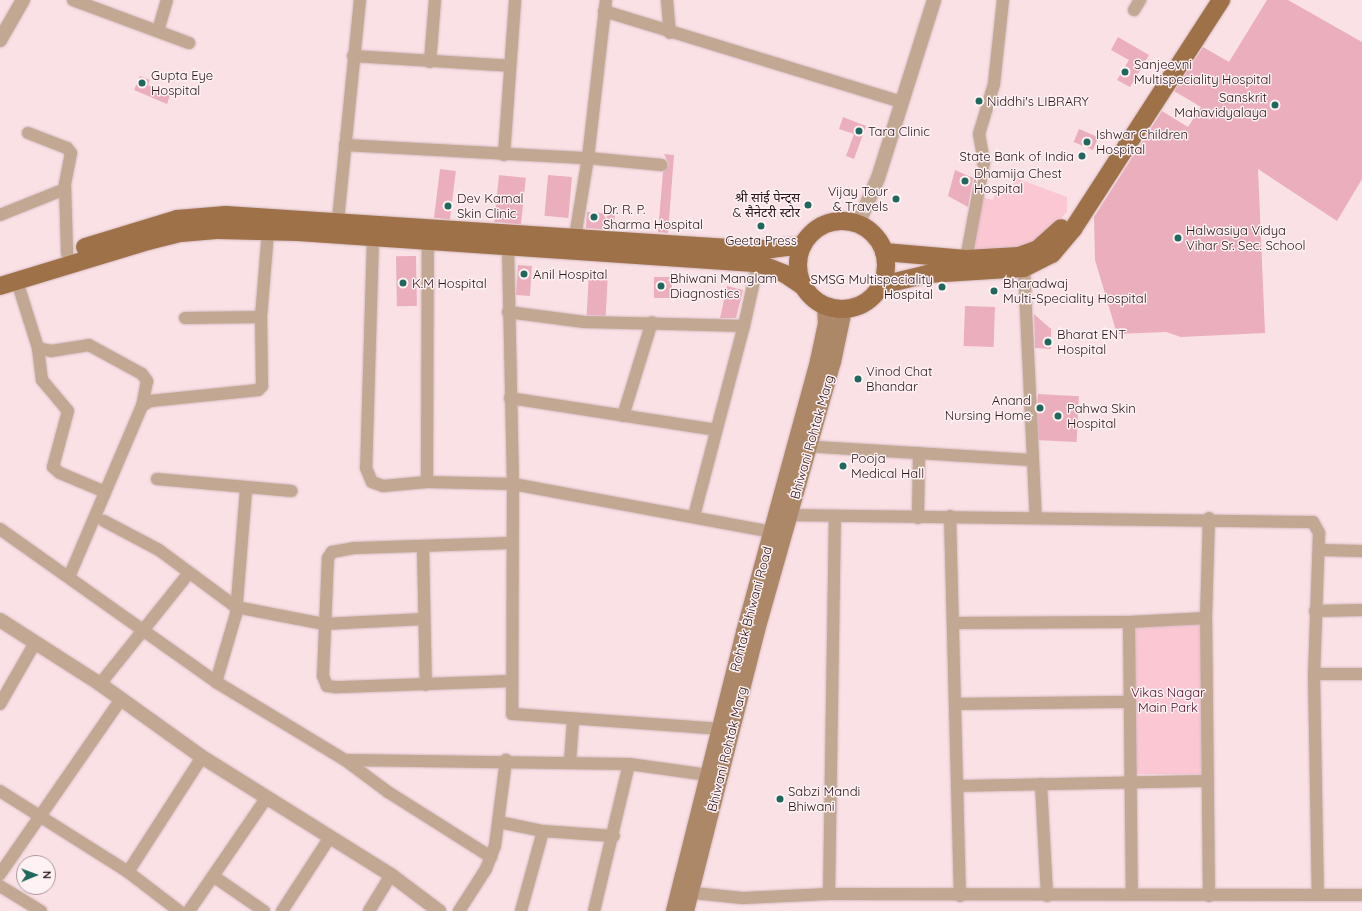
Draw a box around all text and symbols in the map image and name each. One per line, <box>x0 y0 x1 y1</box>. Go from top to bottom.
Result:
place label: Sanjeevni Multispeciality Hospital <box>1134 57 1271 88</box>
marker: Sanjeevni Multispeciality Hospital <box>1119 66 1131 78</box>
place label: Gupta Eye Hospital <box>151 68 213 99</box>
marker: Gupta Eye Hospital <box>136 77 148 89</box>
place label: Sanskrit Mahavidyalaya <box>1174 90 1267 121</box>
place label: Niddhi's LIBRARY <box>987 93 1089 109</box>
marker: Niddhi's LIBRARY <box>974 96 984 106</box>
marker: Sanskrit Mahavidyalaya <box>1270 100 1280 110</box>
place label: Tara Clinic <box>868 123 930 139</box>
marker: Tara Clinic <box>853 125 865 137</box>
place label: Ishwar Children Hospital <box>1096 127 1188 158</box>
marker: Ishwar Children Hospital <box>1081 136 1093 148</box>
place label: State Bank of India <box>959 148 1074 164</box>
marker: State Bank of India <box>1077 151 1087 161</box>
place label: Dhamija Chest Hospital <box>974 166 1062 197</box>
marker: Dhamija Chest Hospital <box>959 175 971 187</box>
place label: Vijay Tour & Travels <box>828 184 888 215</box>
place label: श्री सांई पेन्ट्स & सैनेटरी स्टोर <box>733 190 800 221</box>
place label: Dev Kamal Skin Clinic <box>457 191 524 222</box>
marker: Vijay Tour & Travels <box>891 194 901 204</box>
marker: Dev Kamal Skin Clinic <box>442 200 454 212</box>
marker: श्री सांई पेन्ट्स & सैनेटरी स्टोर <box>803 200 813 210</box>
place label: Dr. R. P. Sharma Hospital <box>603 202 703 233</box>
marker: Dr. R. P. Sharma Hospital <box>588 211 600 223</box>
marker: Geeta Press <box>756 221 766 231</box>
place label: Halwasiya Vidya Vihar Sr. Sec. School <box>1186 223 1305 254</box>
place label: Geeta Press <box>725 232 797 248</box>
marker: Halwasiya Vidya Vihar Sr. Sec. School <box>1173 233 1183 243</box>
place label: Anil Hospital <box>533 266 607 282</box>
marker: Anil Hospital <box>518 268 530 280</box>
place label: Bhiwani Manglam Diagnostics <box>670 271 777 302</box>
place label: SMSG Multispeciality Hospital <box>810 272 933 303</box>
place label: K.M Hospital <box>412 275 487 291</box>
place label: Bharadwaj Multi-Speciality Hospital <box>1003 276 1147 307</box>
marker: K.M Hospital <box>397 277 409 289</box>
marker: Bhiwani Manglam Diagnostics <box>655 280 667 292</box>
marker: SMSG Multispeciality Hospital <box>936 281 948 293</box>
marker: Bharadwaj Multi-Speciality Hospital <box>988 285 1000 297</box>
place label: Bharat ENT Hospital <box>1057 327 1126 358</box>
marker: Bharat ENT Hospital <box>1042 336 1054 348</box>
place label: Vinod Chat Bhandar <box>866 364 932 395</box>
street label: Bhiwani Rohtak Marg <box>787 373 837 501</box>
marker: Vinod Chat Bhandar <box>853 374 863 384</box>
place label: Anand Nursing Home <box>945 393 1031 424</box>
place label: Pahwa Skin Hospital <box>1067 401 1136 432</box>
marker: Anand Nursing Home <box>1034 402 1046 414</box>
marker: Pahwa Skin Hospital <box>1052 410 1064 422</box>
place label: Pooja Medical Hall <box>851 451 924 482</box>
marker: Pooja Medical Hall <box>838 461 848 471</box>
street label: Rohtak Bhiwani Road <box>727 545 775 673</box>
street label: Bhiwani Rohtak Marg <box>704 685 750 813</box>
park label: Vikas Nagar Main Park <box>1131 685 1205 716</box>
place label: Sabzi Mandi Bhiwani <box>788 784 860 815</box>
marker: Sabzi Mandi Bhiwani <box>775 794 785 804</box>
north arrow <box>16 855 56 895</box>
text: N <box>40 871 54 879</box>

